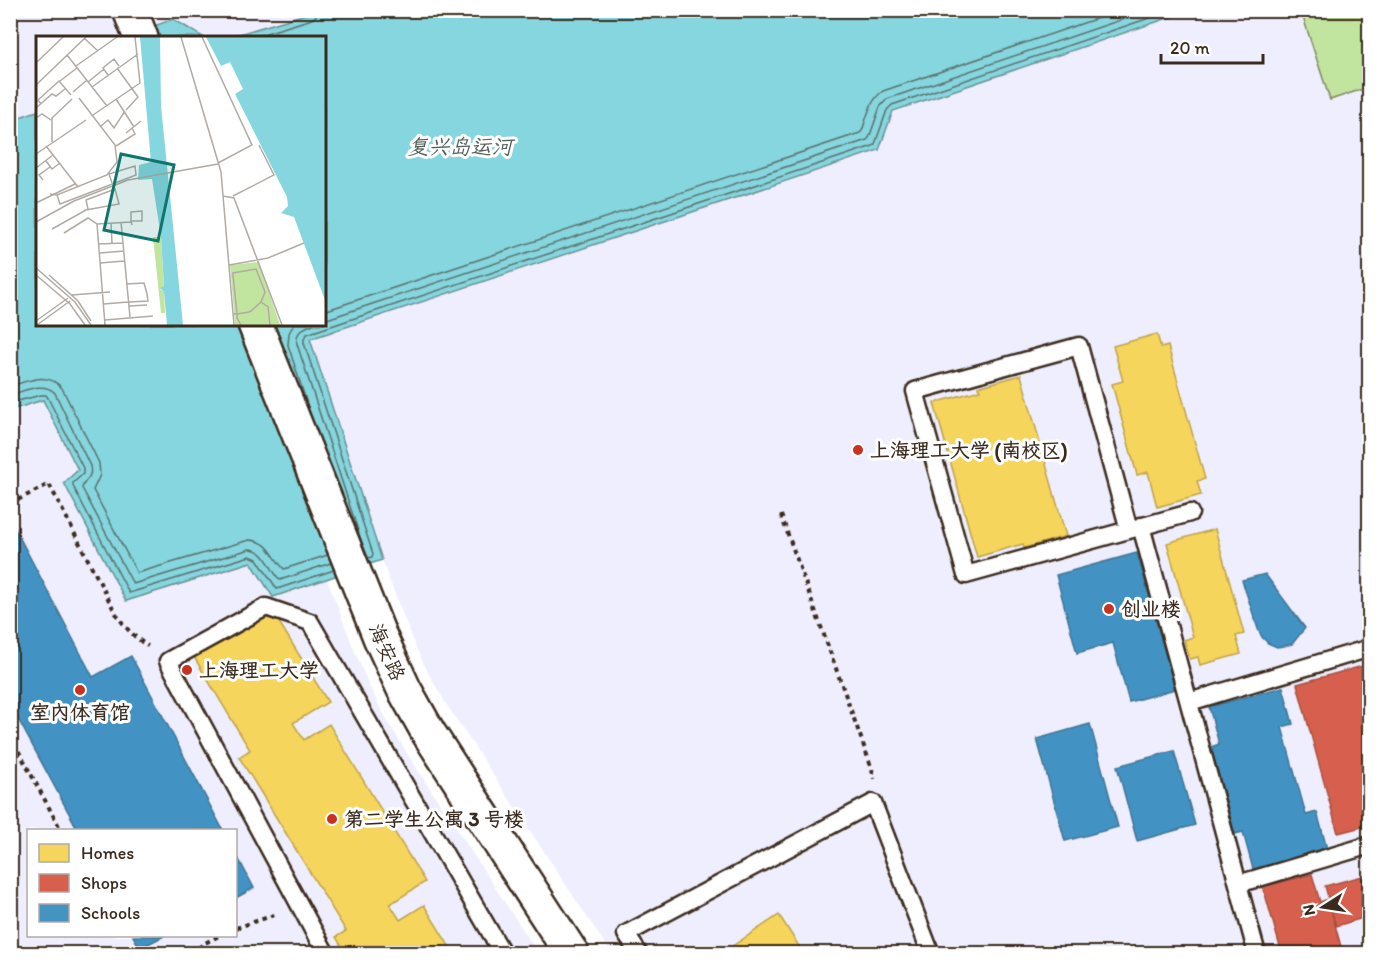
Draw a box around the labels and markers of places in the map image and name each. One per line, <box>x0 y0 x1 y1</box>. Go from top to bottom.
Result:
place label: 上海理工大学 (南校区) <box>870 438 1068 463</box>
marker: 上海理工大学 (南校区) <box>851 443 865 457</box>
place label: 创业楼 <box>1121 597 1181 621</box>
marker: 创业楼 <box>1102 602 1116 616</box>
place label: 上海理工大学 <box>199 658 319 682</box>
marker: 上海理工大学 <box>180 663 194 677</box>
marker: 室内体育馆 <box>73 683 87 697</box>
place label: 室内体育馆 <box>30 700 130 724</box>
place label: 第二学生公寓 3 号楼 <box>344 807 524 831</box>
marker: 第二学生公寓 3 号楼 <box>325 812 339 826</box>

